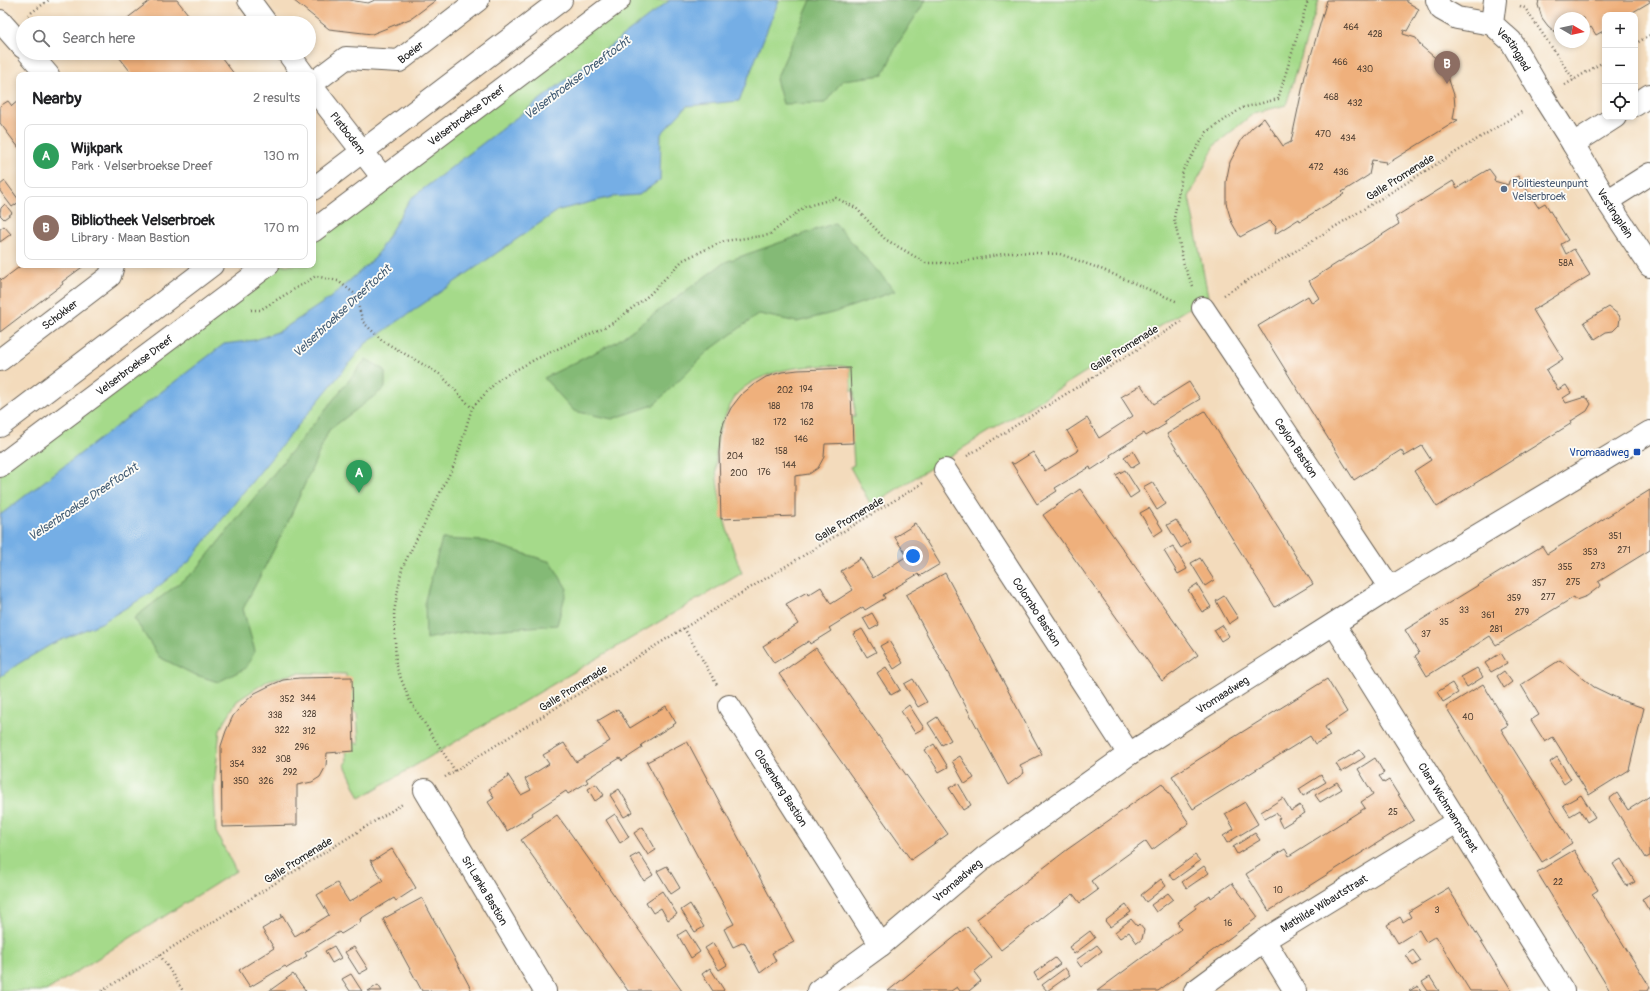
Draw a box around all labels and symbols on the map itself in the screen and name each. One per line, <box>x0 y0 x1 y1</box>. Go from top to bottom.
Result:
north arrow <box>1554 12 1590 48</box>
house number: 464 <box>1343 22 1360 33</box>
street label: Vestingpad <box>1494 25 1533 74</box>
house number: 428 <box>1368 29 1383 40</box>
water label: Velserbroekse Dreeftocht <box>521 33 634 123</box>
street label: Boeier <box>395 38 426 67</box>
pin: B <box>1434 51 1460 84</box>
house number: 466 <box>1332 57 1348 68</box>
house number: 430 <box>1357 64 1373 75</box>
street label: Velserbroekse Dreef <box>426 82 508 149</box>
house number: 468 <box>1324 92 1339 103</box>
house number: 432 <box>1347 98 1363 109</box>
street label: Platbodem <box>327 110 368 157</box>
house number: 470 <box>1315 129 1331 140</box>
house number: 434 <box>1340 133 1357 144</box>
street label: Galle Promenade <box>1364 151 1437 204</box>
house number: 472 <box>1308 162 1324 173</box>
house number: 436 <box>1333 167 1349 178</box>
place label: Politiesteunpunt Velserbroek <box>1512 177 1589 203</box>
marker: Politiesteunpunt Velserbroek <box>1499 184 1509 194</box>
street label: Vestingplein <box>1594 186 1636 241</box>
house number: 58A <box>1558 258 1574 269</box>
water label: Velserbroekse Dreeftocht <box>290 261 395 361</box>
street label: Schokker <box>39 297 80 333</box>
street label: Galle Promenade <box>1088 322 1161 375</box>
street label: Velserbroekse Dreef <box>94 332 176 399</box>
house number: 194 <box>799 384 813 395</box>
house number: 202 <box>777 385 793 396</box>
house number: 188 <box>768 401 781 412</box>
house number: 178 <box>801 401 814 412</box>
street label: Ceylon Bastion <box>1271 416 1320 480</box>
house number: 172 <box>773 417 787 428</box>
house number: 162 <box>800 417 814 428</box>
house number: 146 <box>794 434 808 445</box>
house number: 182 <box>751 437 765 448</box>
house number: 158 <box>775 446 788 457</box>
place label: Vromaadweg <box>1569 446 1629 459</box>
marker: Vromaadweg <box>1632 447 1642 457</box>
house number: 204 <box>727 451 744 462</box>
water label: Velserbroekse Dreeftocht <box>26 460 142 545</box>
pin: A <box>346 460 372 493</box>
house number: 144 <box>782 460 797 471</box>
house number: 176 <box>757 467 771 478</box>
house number: 200 <box>730 468 748 479</box>
street label: Galle Promenade <box>813 494 886 545</box>
house number: 351 <box>1608 531 1622 542</box>
house number: 271 <box>1617 545 1631 556</box>
your location <box>903 546 923 566</box>
house number: 353 <box>1583 547 1597 558</box>
house number: 273 <box>1591 561 1605 572</box>
house number: 355 <box>1558 562 1573 573</box>
street label: Colombo Bastion <box>1009 575 1063 649</box>
house number: 275 <box>1566 577 1580 588</box>
house number: 357 <box>1532 578 1547 589</box>
house number: 277 <box>1541 592 1556 603</box>
house number: 359 <box>1507 593 1522 604</box>
house number: 33 <box>1459 605 1469 616</box>
house number: 279 <box>1515 607 1530 618</box>
house number: 361 <box>1481 610 1495 621</box>
house number: 35 <box>1439 617 1449 628</box>
house number: 281 <box>1489 624 1503 635</box>
house number: 37 <box>1421 629 1431 640</box>
street label: Galle Promenade <box>537 662 610 715</box>
street label: Vromaadweg <box>1194 673 1252 717</box>
house number: 344 <box>300 693 317 704</box>
house number: 352 <box>280 694 294 705</box>
house number: 328 <box>302 709 317 720</box>
house number: 338 <box>268 710 283 721</box>
house number: 40 <box>1462 712 1474 723</box>
house number: 322 <box>274 725 290 736</box>
house number: 312 <box>302 726 316 737</box>
house number: 296 <box>295 742 309 753</box>
house number: 332 <box>251 745 267 756</box>
street label: Closenberg Bastion <box>751 747 810 829</box>
house number: 308 <box>275 754 291 765</box>
house number: 354 <box>229 759 245 770</box>
street label: Clara Wichmannstraat <box>1415 761 1481 855</box>
house number: 292 <box>283 767 297 778</box>
house number: 350 <box>233 776 249 787</box>
house number: 326 <box>258 776 274 787</box>
house number: 25 <box>1388 807 1398 818</box>
street label: Galle Promenade <box>262 834 335 887</box>
street label: Sri Lanka Bastion <box>459 854 510 928</box>
street label: Vromaadweg <box>931 856 985 905</box>
street label: Mathilde Wibautstraat <box>1278 872 1370 935</box>
house number: 22 <box>1553 877 1563 888</box>
house number: 10 <box>1273 885 1283 896</box>
house number: 3 <box>1434 905 1440 916</box>
house number: 16 <box>1224 918 1232 929</box>

